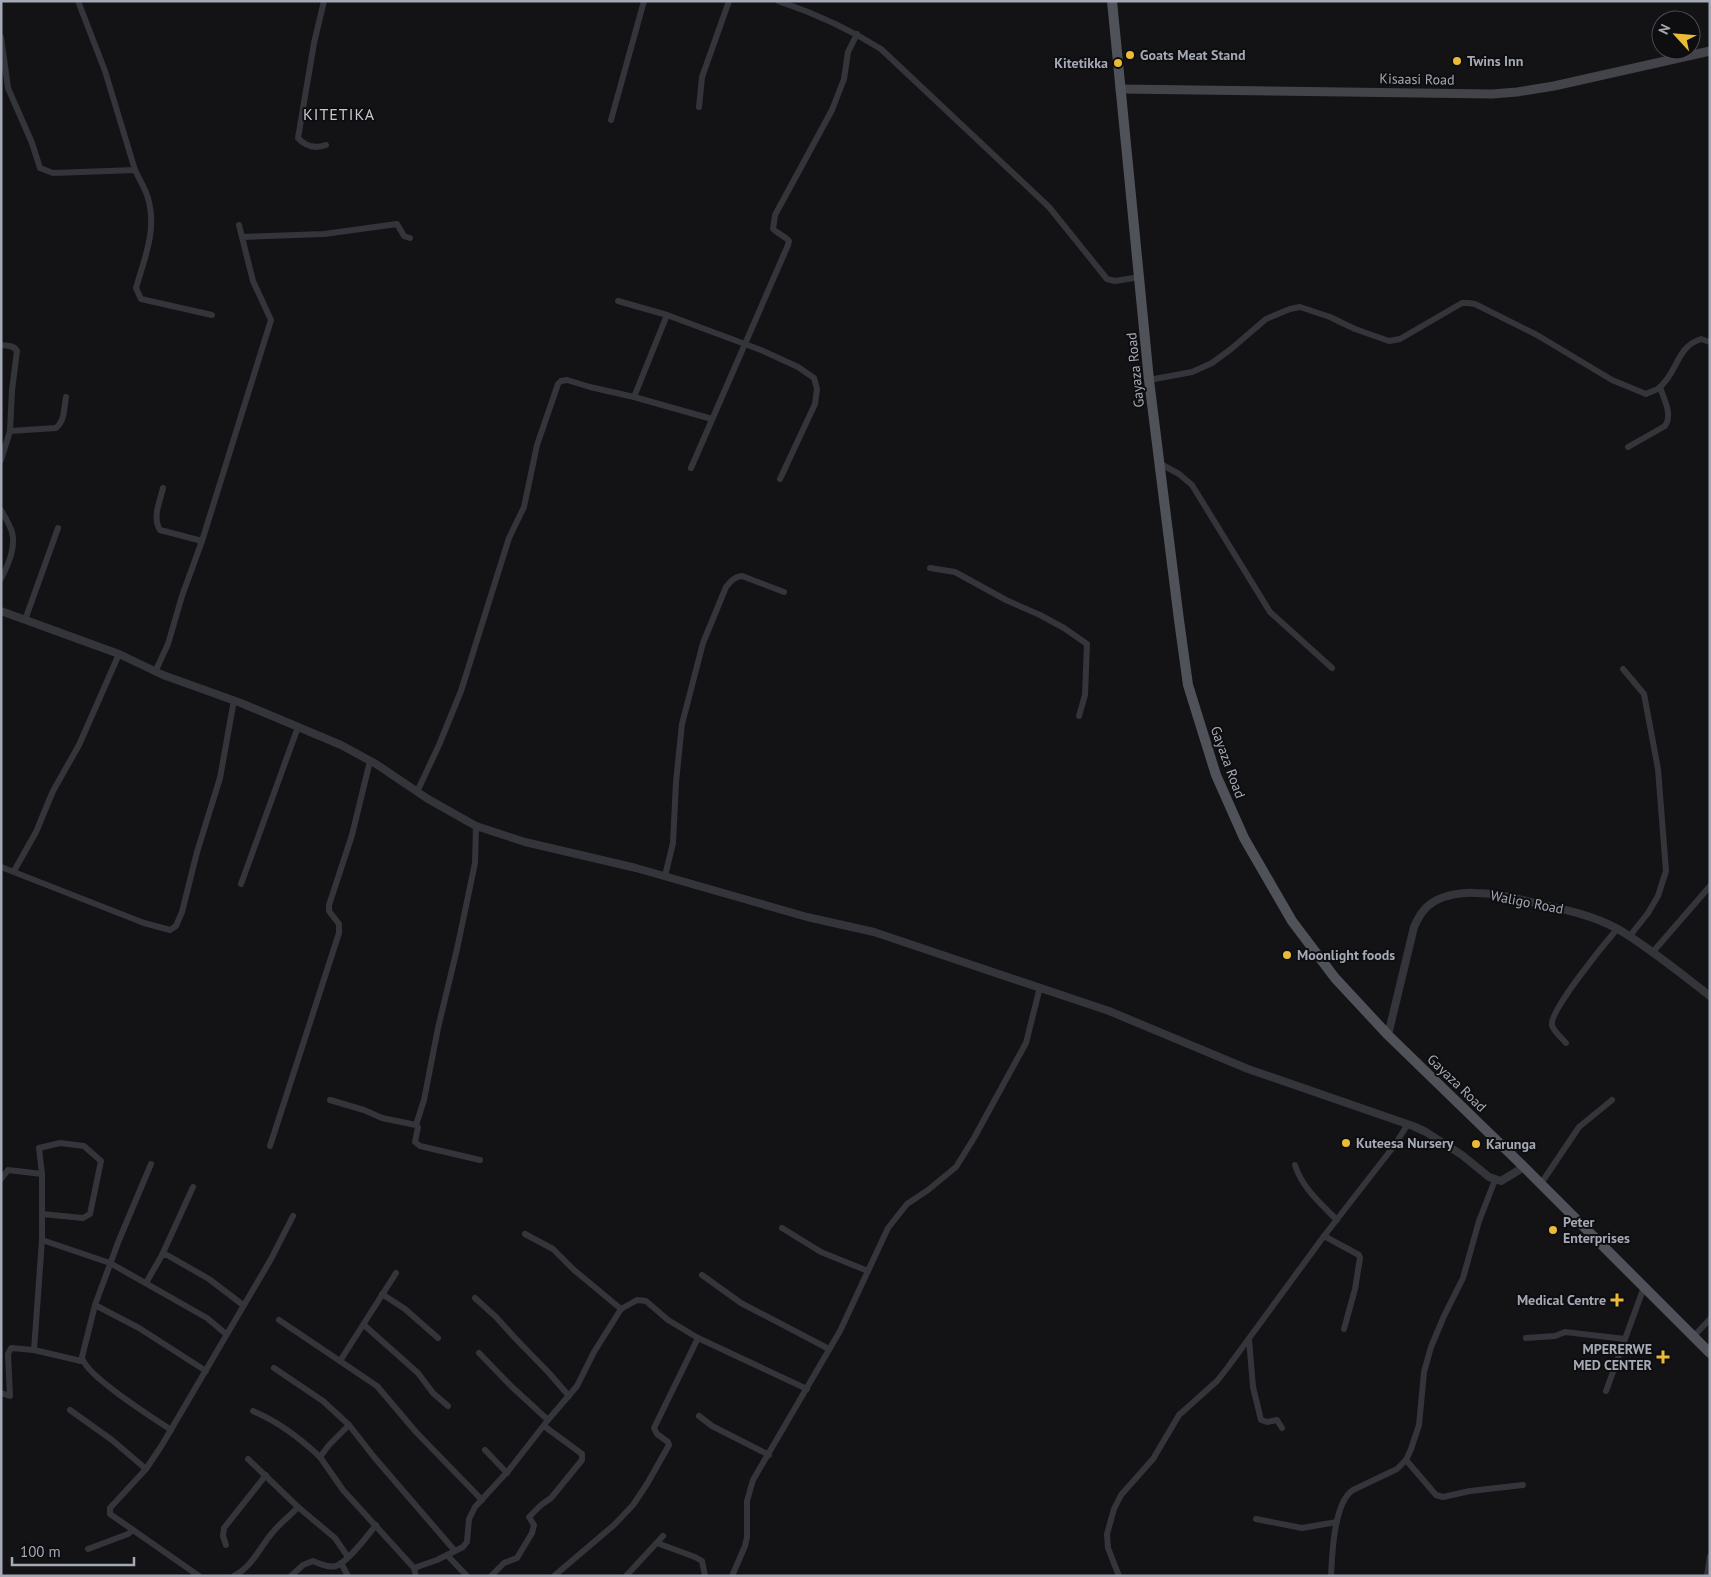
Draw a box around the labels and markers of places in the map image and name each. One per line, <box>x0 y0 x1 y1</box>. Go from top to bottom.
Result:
place label: Goats Meat Stand <box>1140 46 1245 64</box>
marker: Goats Meat Stand <box>1124 49 1136 61</box>
place label: Twins Inn <box>1467 52 1523 70</box>
place label: Kitetikka <box>1054 54 1108 72</box>
marker: Twins Inn <box>1451 55 1463 67</box>
marker: Kitetikka <box>1112 57 1124 69</box>
place label: Moonlight foods <box>1297 946 1395 964</box>
marker: Moonlight foods <box>1281 949 1293 961</box>
place label: Kuteesa Nursery <box>1356 1134 1454 1152</box>
place label: Karunga <box>1486 1135 1536 1153</box>
marker: Kuteesa Nursery <box>1340 1137 1352 1149</box>
marker: Karunga <box>1470 1138 1482 1150</box>
place label: Peter Enterprises <box>1563 1213 1630 1247</box>
marker: Peter Enterprises <box>1547 1224 1559 1236</box>
place label: Medical Centre <box>1517 1291 1606 1309</box>
marker: Medical Centre <box>1610 1293 1624 1307</box>
place label: MPERERWE MED CENTER <box>1573 1340 1653 1374</box>
marker: MPERERWE MED CENTER <box>1656 1350 1670 1364</box>

